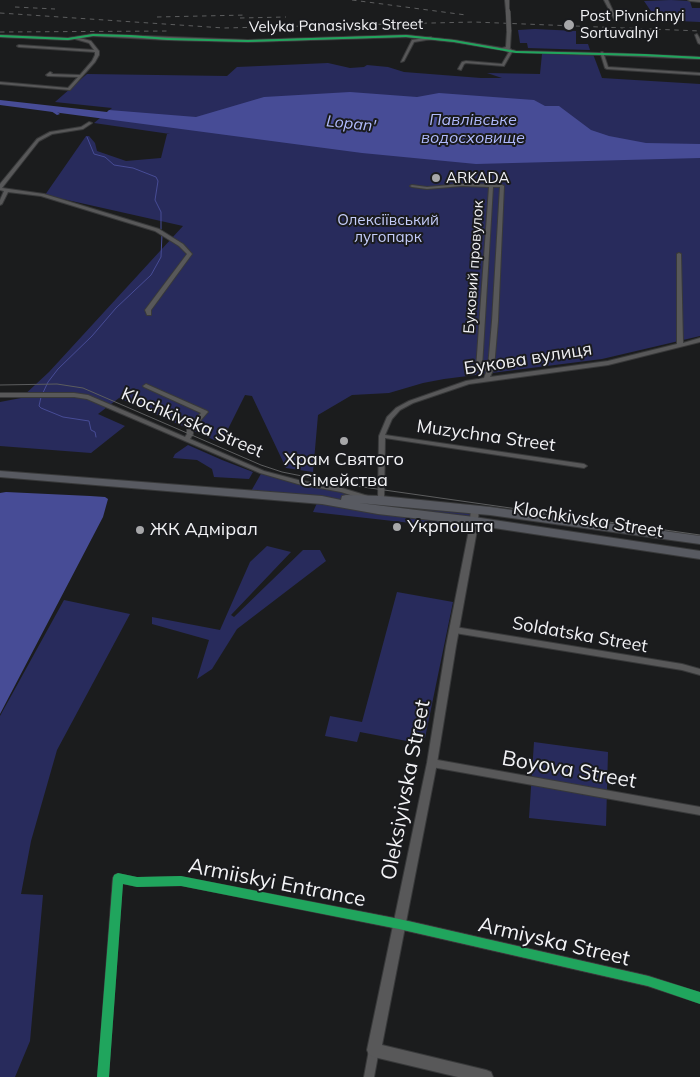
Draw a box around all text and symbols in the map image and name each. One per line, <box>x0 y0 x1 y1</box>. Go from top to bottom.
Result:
place label: Post Pivnichnyi Sortuvalnyi <box>580 7 685 42</box>
street label: Velyka Panasivska Street <box>249 15 423 37</box>
marker: Post Pivnichnyi Sortuvalnyi <box>562 18 576 32</box>
water label: Павлівське водосховище <box>421 110 525 148</box>
water label: Lopan' <box>325 112 377 136</box>
place label: ARKADA <box>446 169 510 187</box>
marker: ARKADA <box>430 172 442 184</box>
street label: Буковий провулок <box>460 200 488 334</box>
park label: Олексіївський лугопарк <box>337 211 439 246</box>
street label: Букова вулиця <box>463 338 593 380</box>
street label: Klochkivska Street <box>118 383 266 463</box>
street label: Muzychna Street <box>415 416 557 456</box>
marker: Храм Святого Сімейства <box>338 435 350 447</box>
place label: Храм Святого Сімейства <box>284 449 404 492</box>
street label: Klochkivska Street <box>511 497 665 543</box>
place label: Укрпошта <box>407 516 494 538</box>
place label: ЖК Адмірал <box>150 519 258 541</box>
marker: Укрпошта <box>391 521 403 533</box>
marker: ЖК Адмірал <box>134 524 146 536</box>
street label: Soldatska Street <box>511 612 649 658</box>
street label: Oleksiyivska Street <box>376 698 436 882</box>
street label: Boyova Street <box>500 746 638 794</box>
street label: Armiiskyi Entrance <box>186 853 368 913</box>
street label: Armiyska Street <box>476 912 632 972</box>

